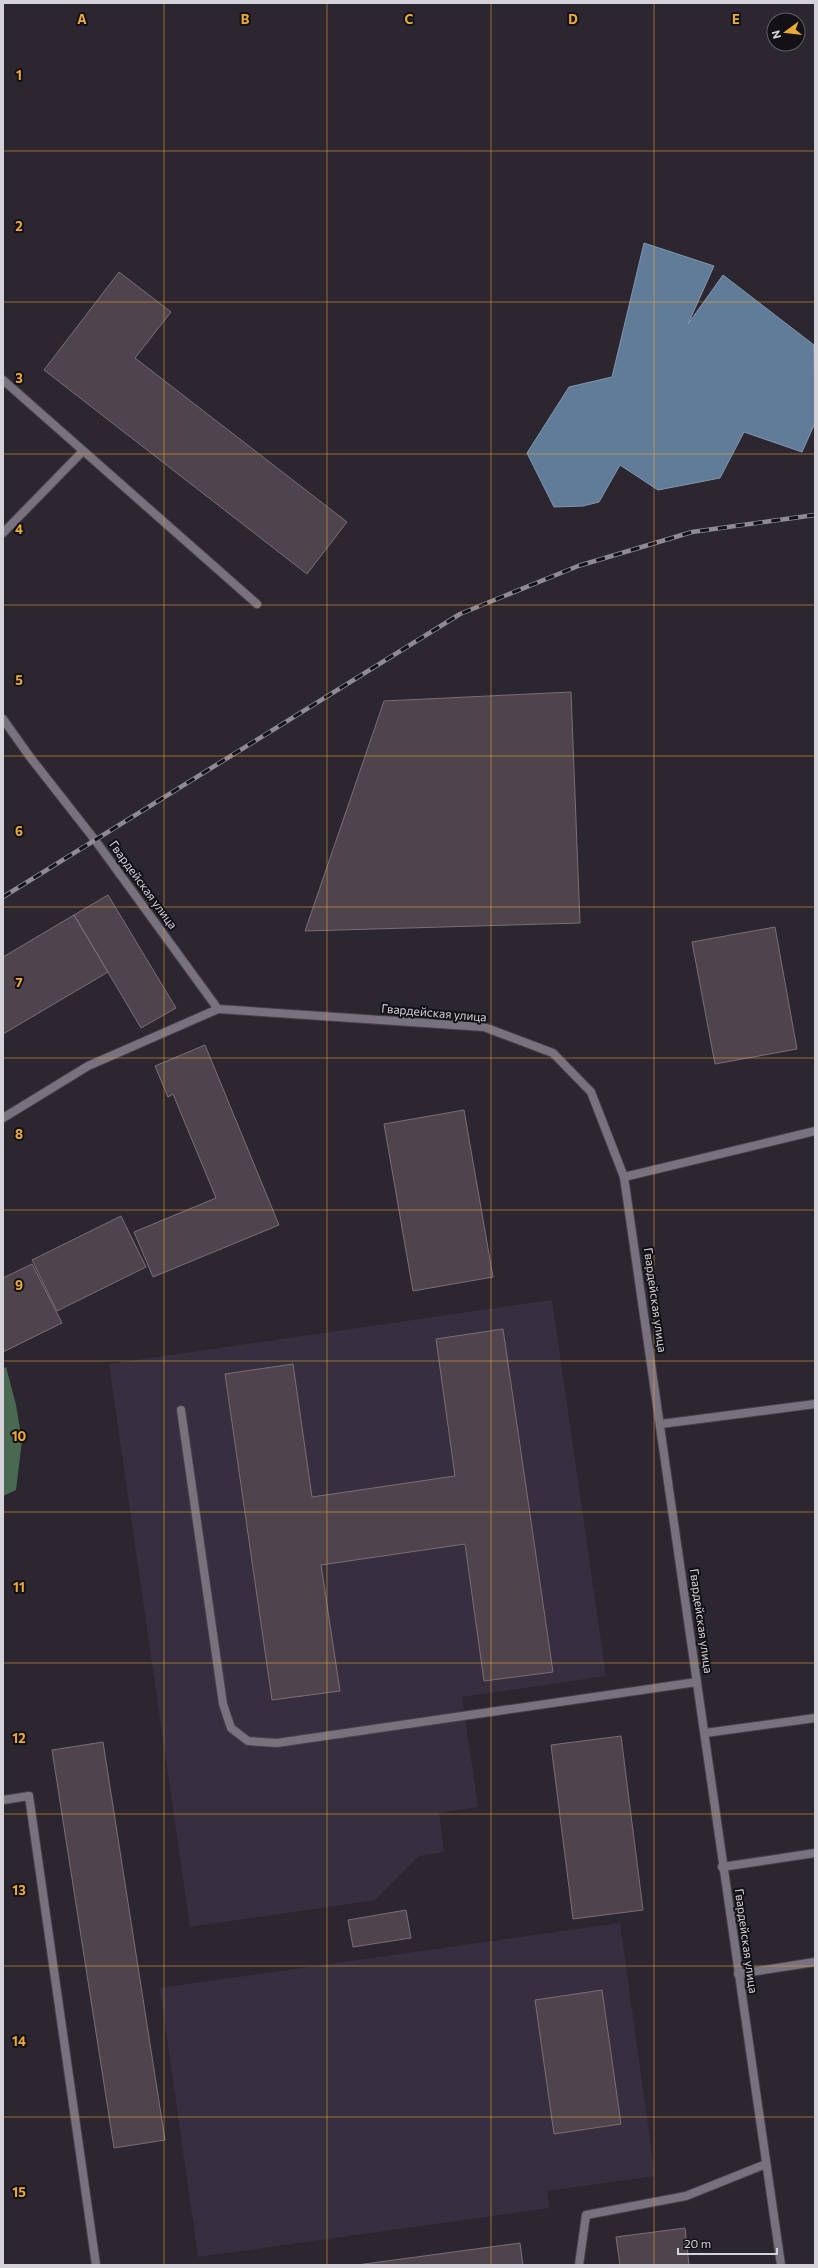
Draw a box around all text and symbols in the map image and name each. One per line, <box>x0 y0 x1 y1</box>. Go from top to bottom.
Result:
text: A <box>77 11 87 27</box>
text: B <box>241 11 250 27</box>
text: C <box>405 11 414 27</box>
text: D <box>568 11 578 27</box>
text: E <box>732 11 740 27</box>
north arrow <box>766 12 806 52</box>
text: N <box>769 29 783 40</box>
text: 1 <box>16 67 22 83</box>
text: 2 <box>15 218 23 234</box>
text: 3 <box>15 370 23 386</box>
text: 4 <box>15 521 23 537</box>
text: 5 <box>15 672 23 688</box>
text: 6 <box>15 823 23 839</box>
street label: Гвардейская улица <box>107 838 181 931</box>
text: 7 <box>15 974 23 990</box>
street label: Гвардейская улица <box>381 1000 487 1024</box>
text: 8 <box>15 1126 23 1142</box>
street label: Гвардейская улица <box>642 1247 670 1353</box>
text: 9 <box>15 1277 23 1293</box>
text: 10 <box>12 1428 27 1444</box>
street label: Гвардейская улица <box>688 1568 716 1674</box>
text: 11 <box>13 1579 25 1595</box>
text: 12 <box>12 1730 26 1746</box>
text: 13 <box>12 1882 26 1898</box>
street label: Гвардейская улица <box>733 1888 761 1994</box>
text: 14 <box>12 2033 26 2049</box>
text: 15 <box>12 2184 26 2200</box>
scale bar <box>678 2230 777 2256</box>
text: 20 m <box>684 2236 711 2250</box>

